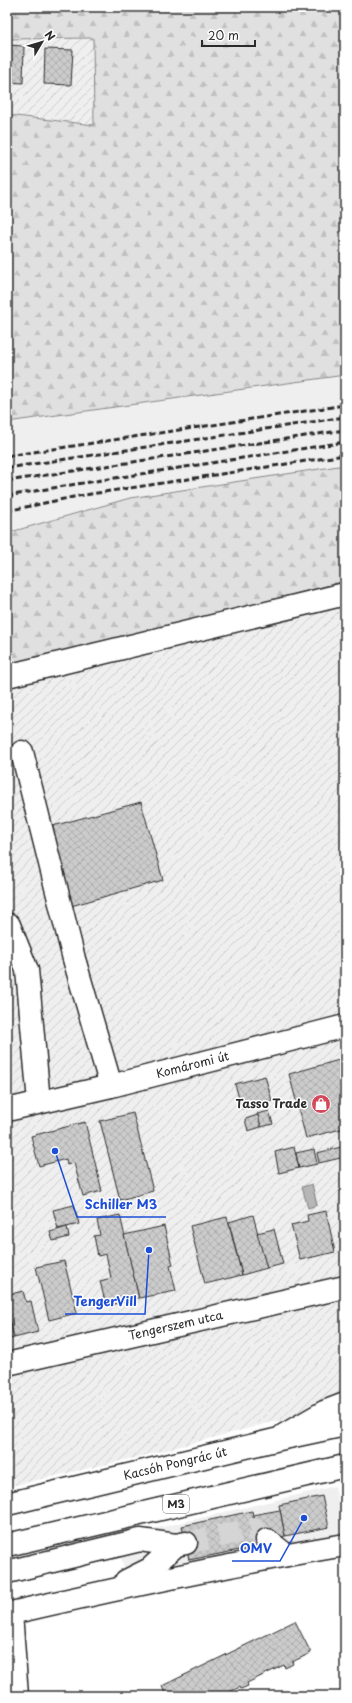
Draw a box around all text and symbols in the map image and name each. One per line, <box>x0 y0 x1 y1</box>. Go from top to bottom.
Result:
north arrow <box>22 22 62 62</box>
scale bar <box>202 22 255 48</box>
text: 20 m <box>208 26 239 44</box>
text: N <box>41 27 60 44</box>
street label: Komáromi út <box>154 1046 231 1082</box>
shop icon: Tasso Trade <box>310 1093 332 1115</box>
place label: Tasso Trade <box>236 1094 307 1112</box>
callout: Schiller M3 <box>77 1192 166 1217</box>
text: Schiller M3 <box>85 1194 158 1213</box>
callout: TengerVill <box>65 1289 145 1314</box>
text: TengerVill <box>73 1291 137 1310</box>
street label: Tengerszem utca <box>126 1305 225 1344</box>
street label: Kacsóh Pongrác út <box>122 1442 229 1484</box>
road number: M3 <box>163 1495 189 1513</box>
callout: OMV <box>232 1536 280 1561</box>
text: OMV <box>240 1538 273 1557</box>

